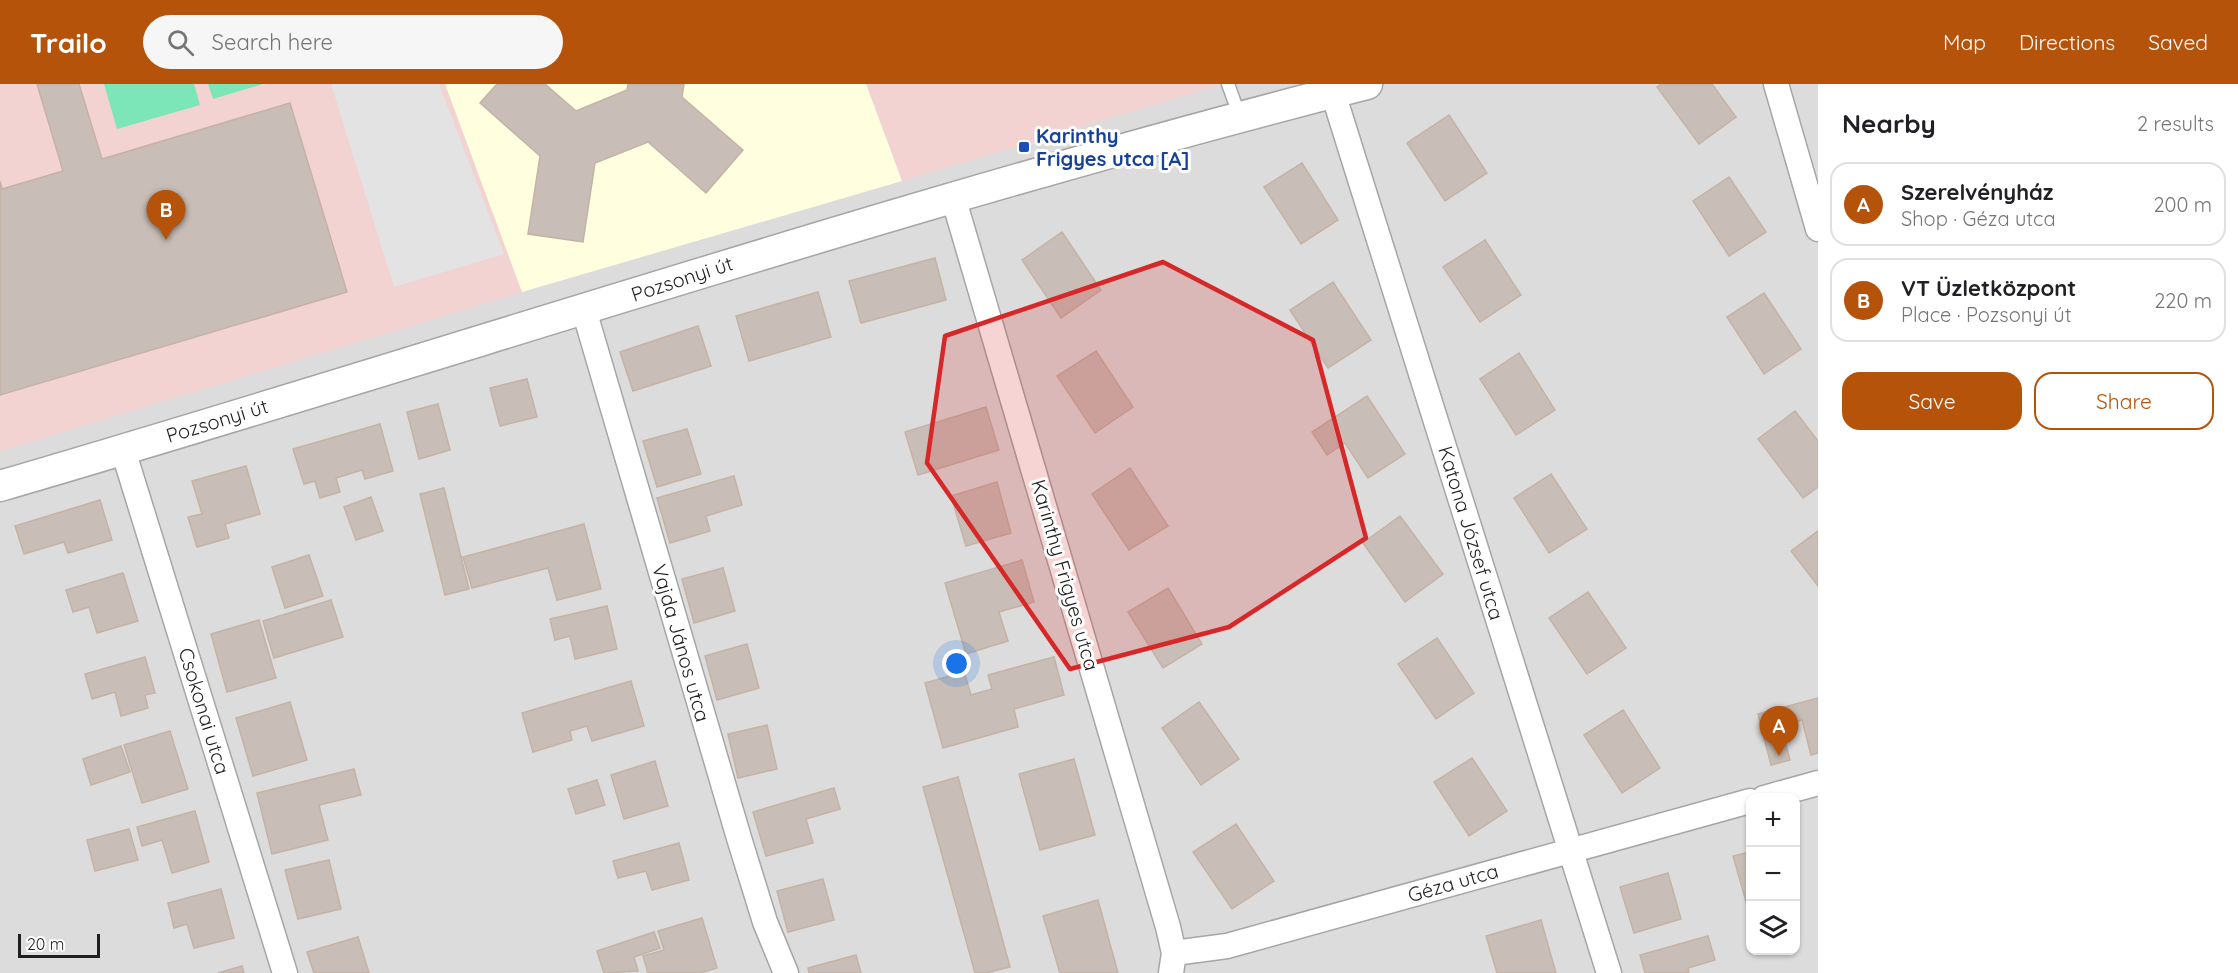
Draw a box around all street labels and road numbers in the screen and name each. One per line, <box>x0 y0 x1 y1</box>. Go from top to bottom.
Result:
street label: Pozsonyi út <box>628 250 736 307</box>
street label: Pozsonyi út <box>163 393 271 448</box>
street label: Katona József utca <box>1433 443 1510 623</box>
street label: Karinthy Frigyes utca <box>1026 476 1105 673</box>
street label: Vajda János utca <box>647 561 716 725</box>
street label: Csokonai utca <box>173 645 236 777</box>
street label: Géza utca <box>1405 858 1501 907</box>

